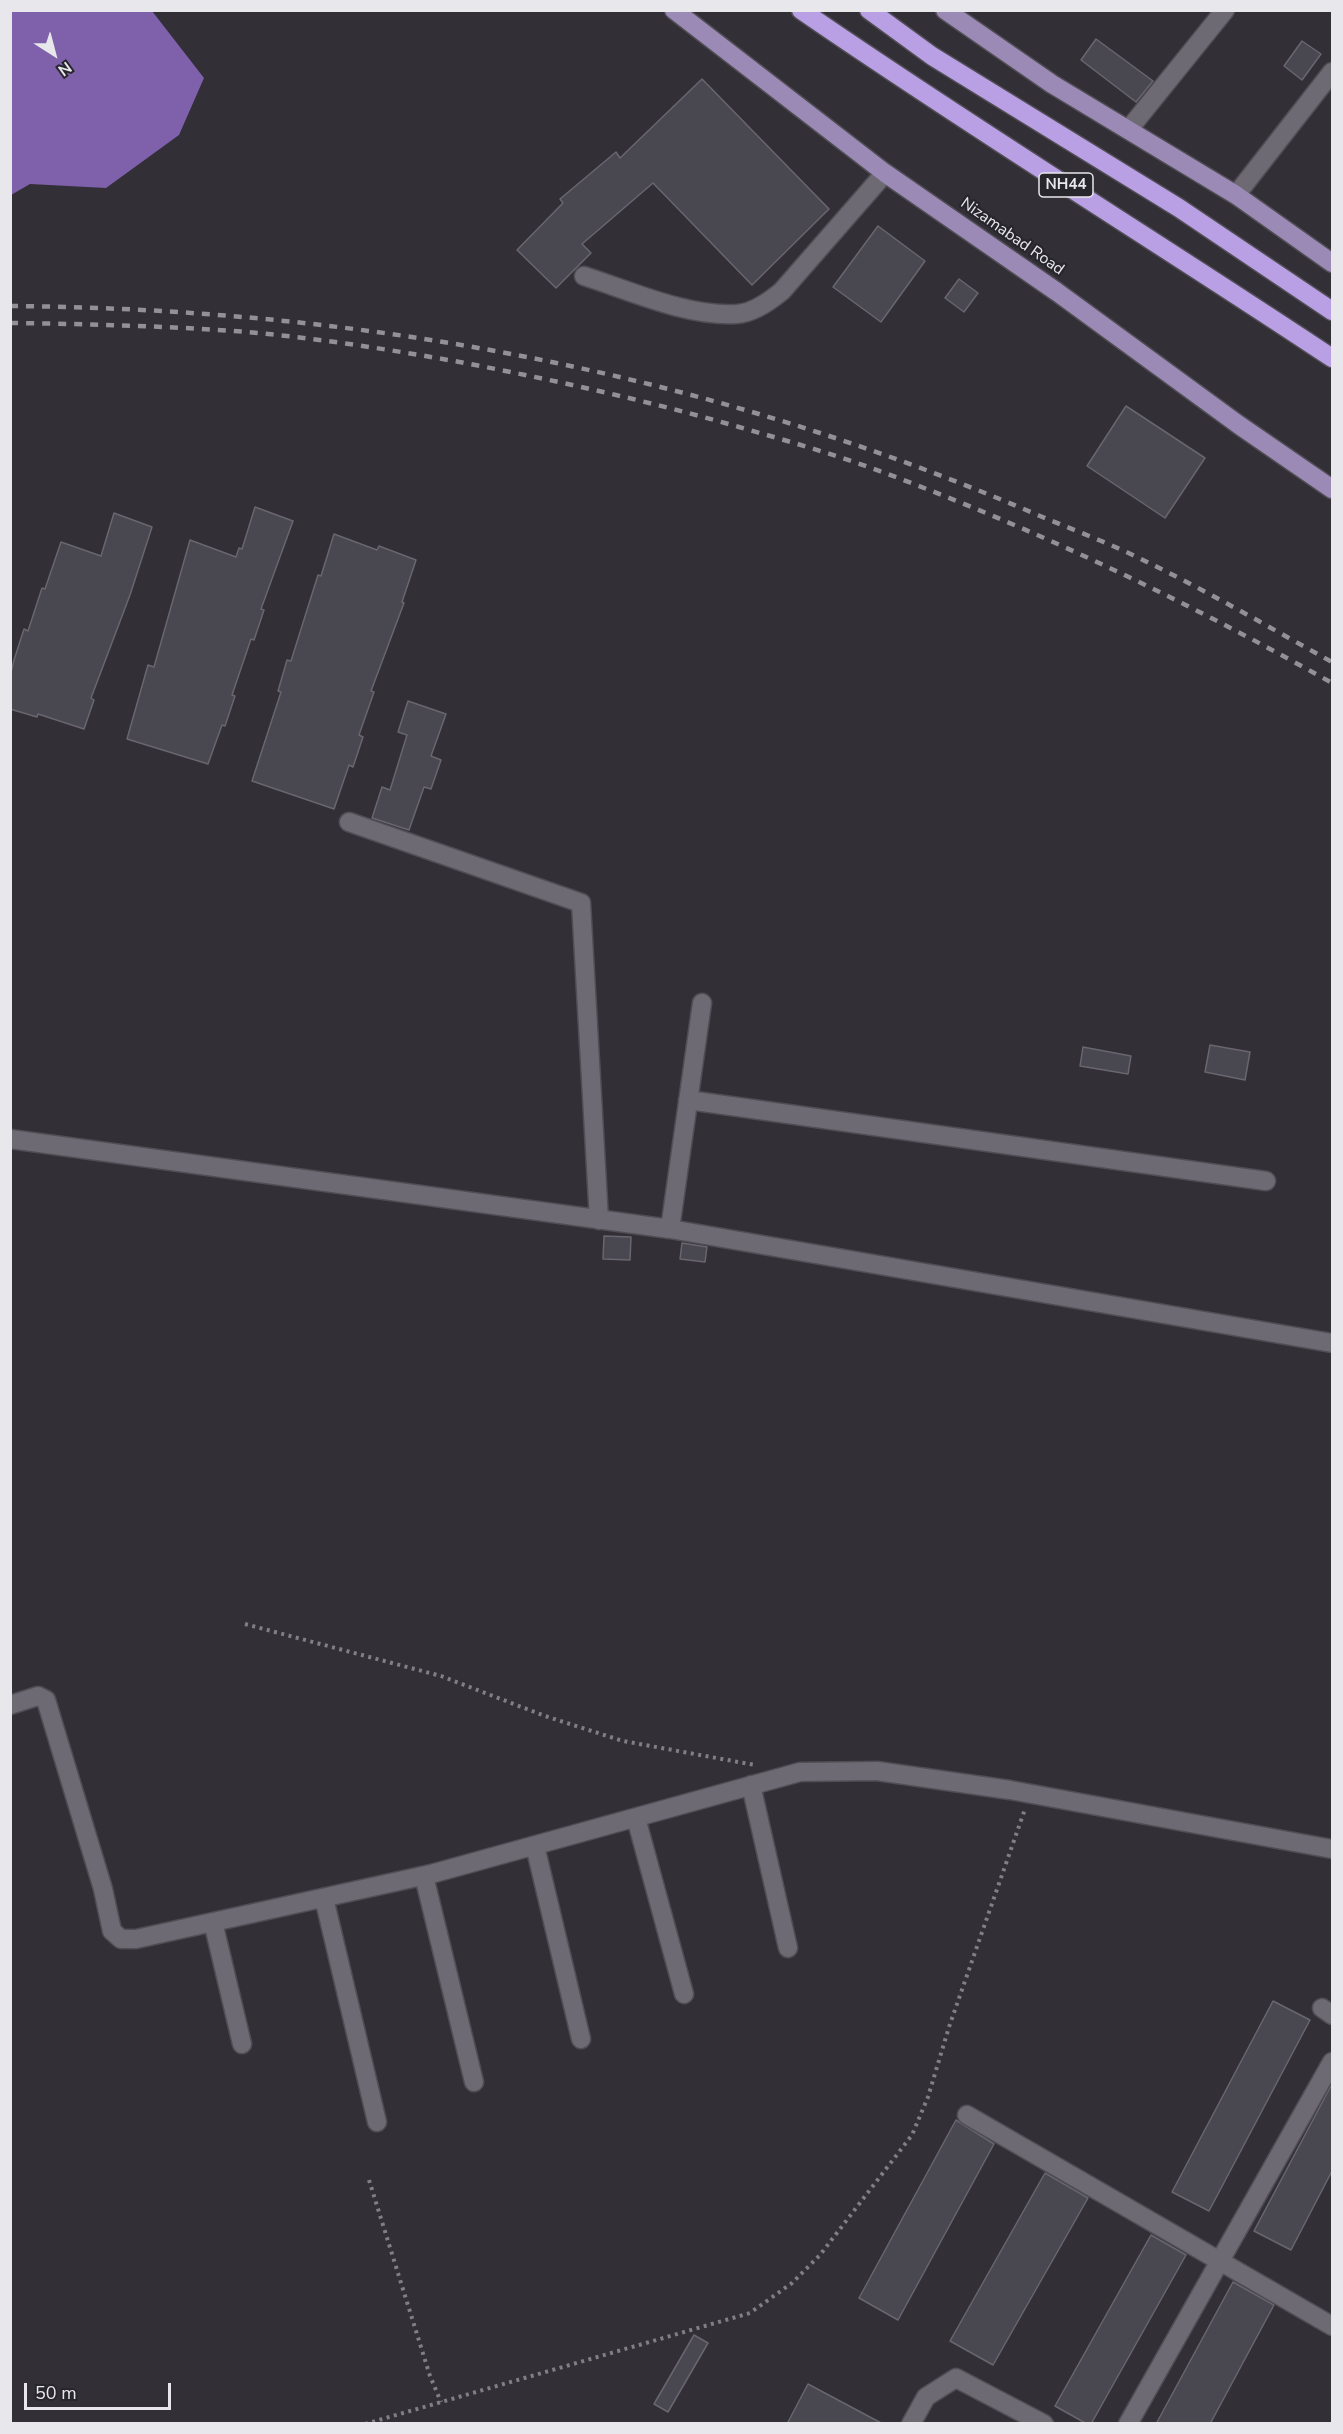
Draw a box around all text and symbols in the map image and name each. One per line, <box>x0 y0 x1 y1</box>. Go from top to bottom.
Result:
north arrow <box>24 24 84 84</box>
text: N <box>53 56 76 81</box>
road number: NH44 <box>1039 173 1093 197</box>
street label: Nizamabad Road <box>957 194 1067 280</box>
scale bar <box>27 2371 174 2409</box>
text: 50 m <box>35 2381 77 2405</box>

